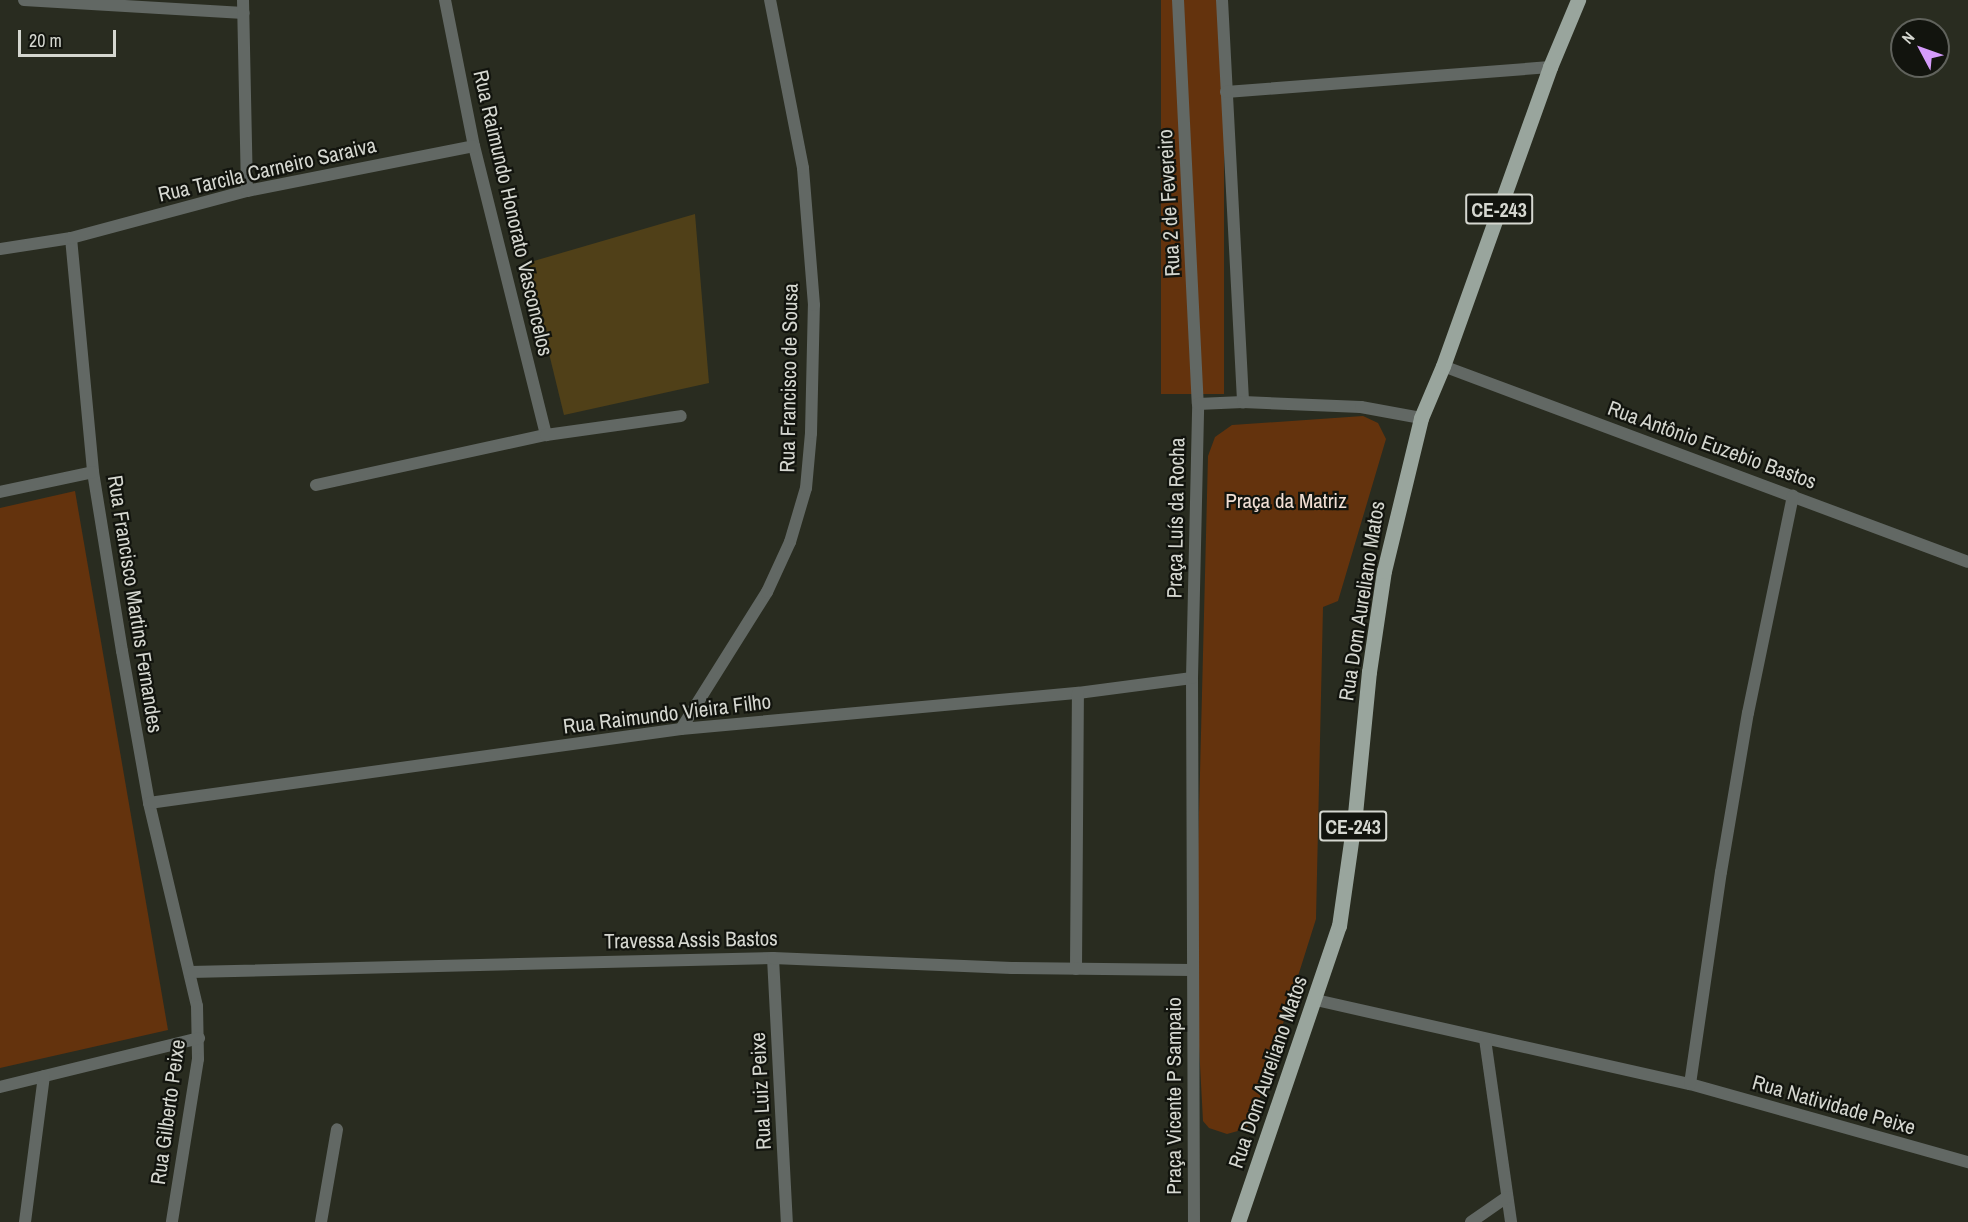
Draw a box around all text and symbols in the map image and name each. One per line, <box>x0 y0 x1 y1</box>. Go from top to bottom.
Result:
scale bar <box>21 18 118 56</box>
north arrow <box>1890 18 1950 78</box>
text: N <box>1897 27 1919 48</box>
text: 20 m <box>29 28 62 53</box>
street label: Rua Raimundo Honorato Vasconcelos <box>468 68 558 358</box>
street label: Rua 2 de Fevereiro <box>1153 129 1185 277</box>
street label: Rua Tarcila Carneiro Saraiva <box>155 133 379 207</box>
road number: CE-243 <box>1464 192 1534 226</box>
street label: Rua Francisco de Sousa <box>775 283 803 473</box>
street label: Rua Antônio Euzebio Bastos <box>1604 395 1820 495</box>
street label: Praça Luís da Rocha <box>1162 437 1190 599</box>
street label: Rua Francisco Martins Fernandes <box>102 473 168 735</box>
park label: Praça da Matriz <box>1225 488 1347 514</box>
street label: Rua Dom Aureliano Matos <box>1334 499 1390 703</box>
street label: Rua Raimundo Vieira Filho <box>562 689 772 739</box>
road number: CE-243 <box>1318 809 1388 843</box>
street label: Travessa Assis Bastos <box>604 926 778 954</box>
street label: Rua Dom Aureliano Matos <box>1223 972 1313 1172</box>
street label: Praça Vicente P Sampaio <box>1161 997 1187 1195</box>
street label: Rua Luiz Peixe <box>745 1032 777 1150</box>
street label: Rua Gilberto Peixe <box>145 1038 191 1186</box>
street label: Rua Natividade Peixe <box>1750 1070 1918 1140</box>

